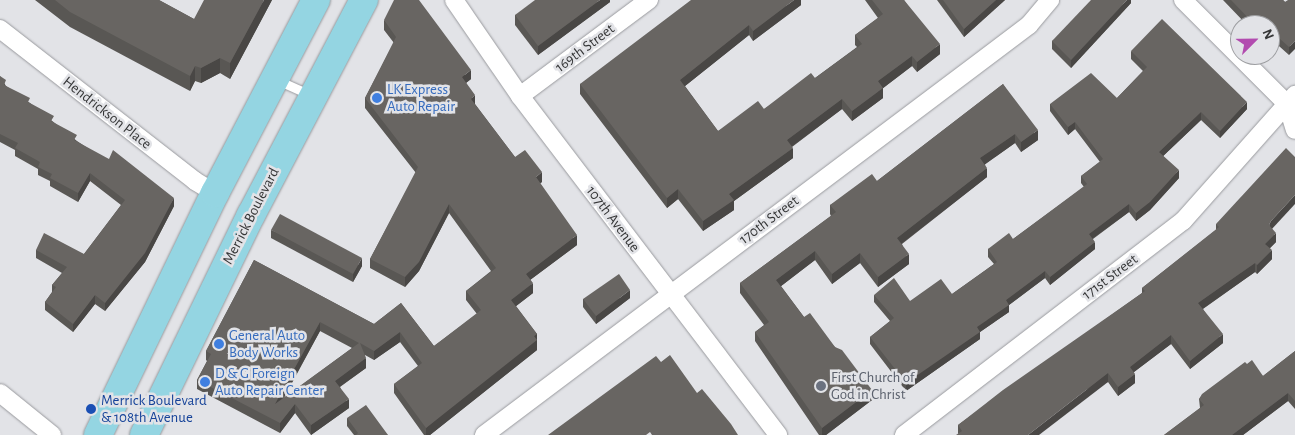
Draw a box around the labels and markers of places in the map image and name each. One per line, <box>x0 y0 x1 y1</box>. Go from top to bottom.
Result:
place label: LK Express Auto Repair <box>387 80 455 115</box>
marker: LK Express Auto Repair <box>371 92 383 104</box>
place label: General Auto Body Works <box>229 326 305 361</box>
marker: General Auto Body Works <box>213 338 225 350</box>
place label: D & G Foreign Auto Repair Center <box>215 364 324 399</box>
place label: First Church of God in Christ <box>831 368 914 403</box>
marker: D & G Foreign Auto Repair Center <box>199 376 211 388</box>
marker: First Church of God in Christ <box>815 380 827 392</box>
place label: Merrick Boulevard & 108th Avenue <box>101 391 207 426</box>
marker: Merrick Boulevard & 108th Avenue <box>85 403 97 415</box>

